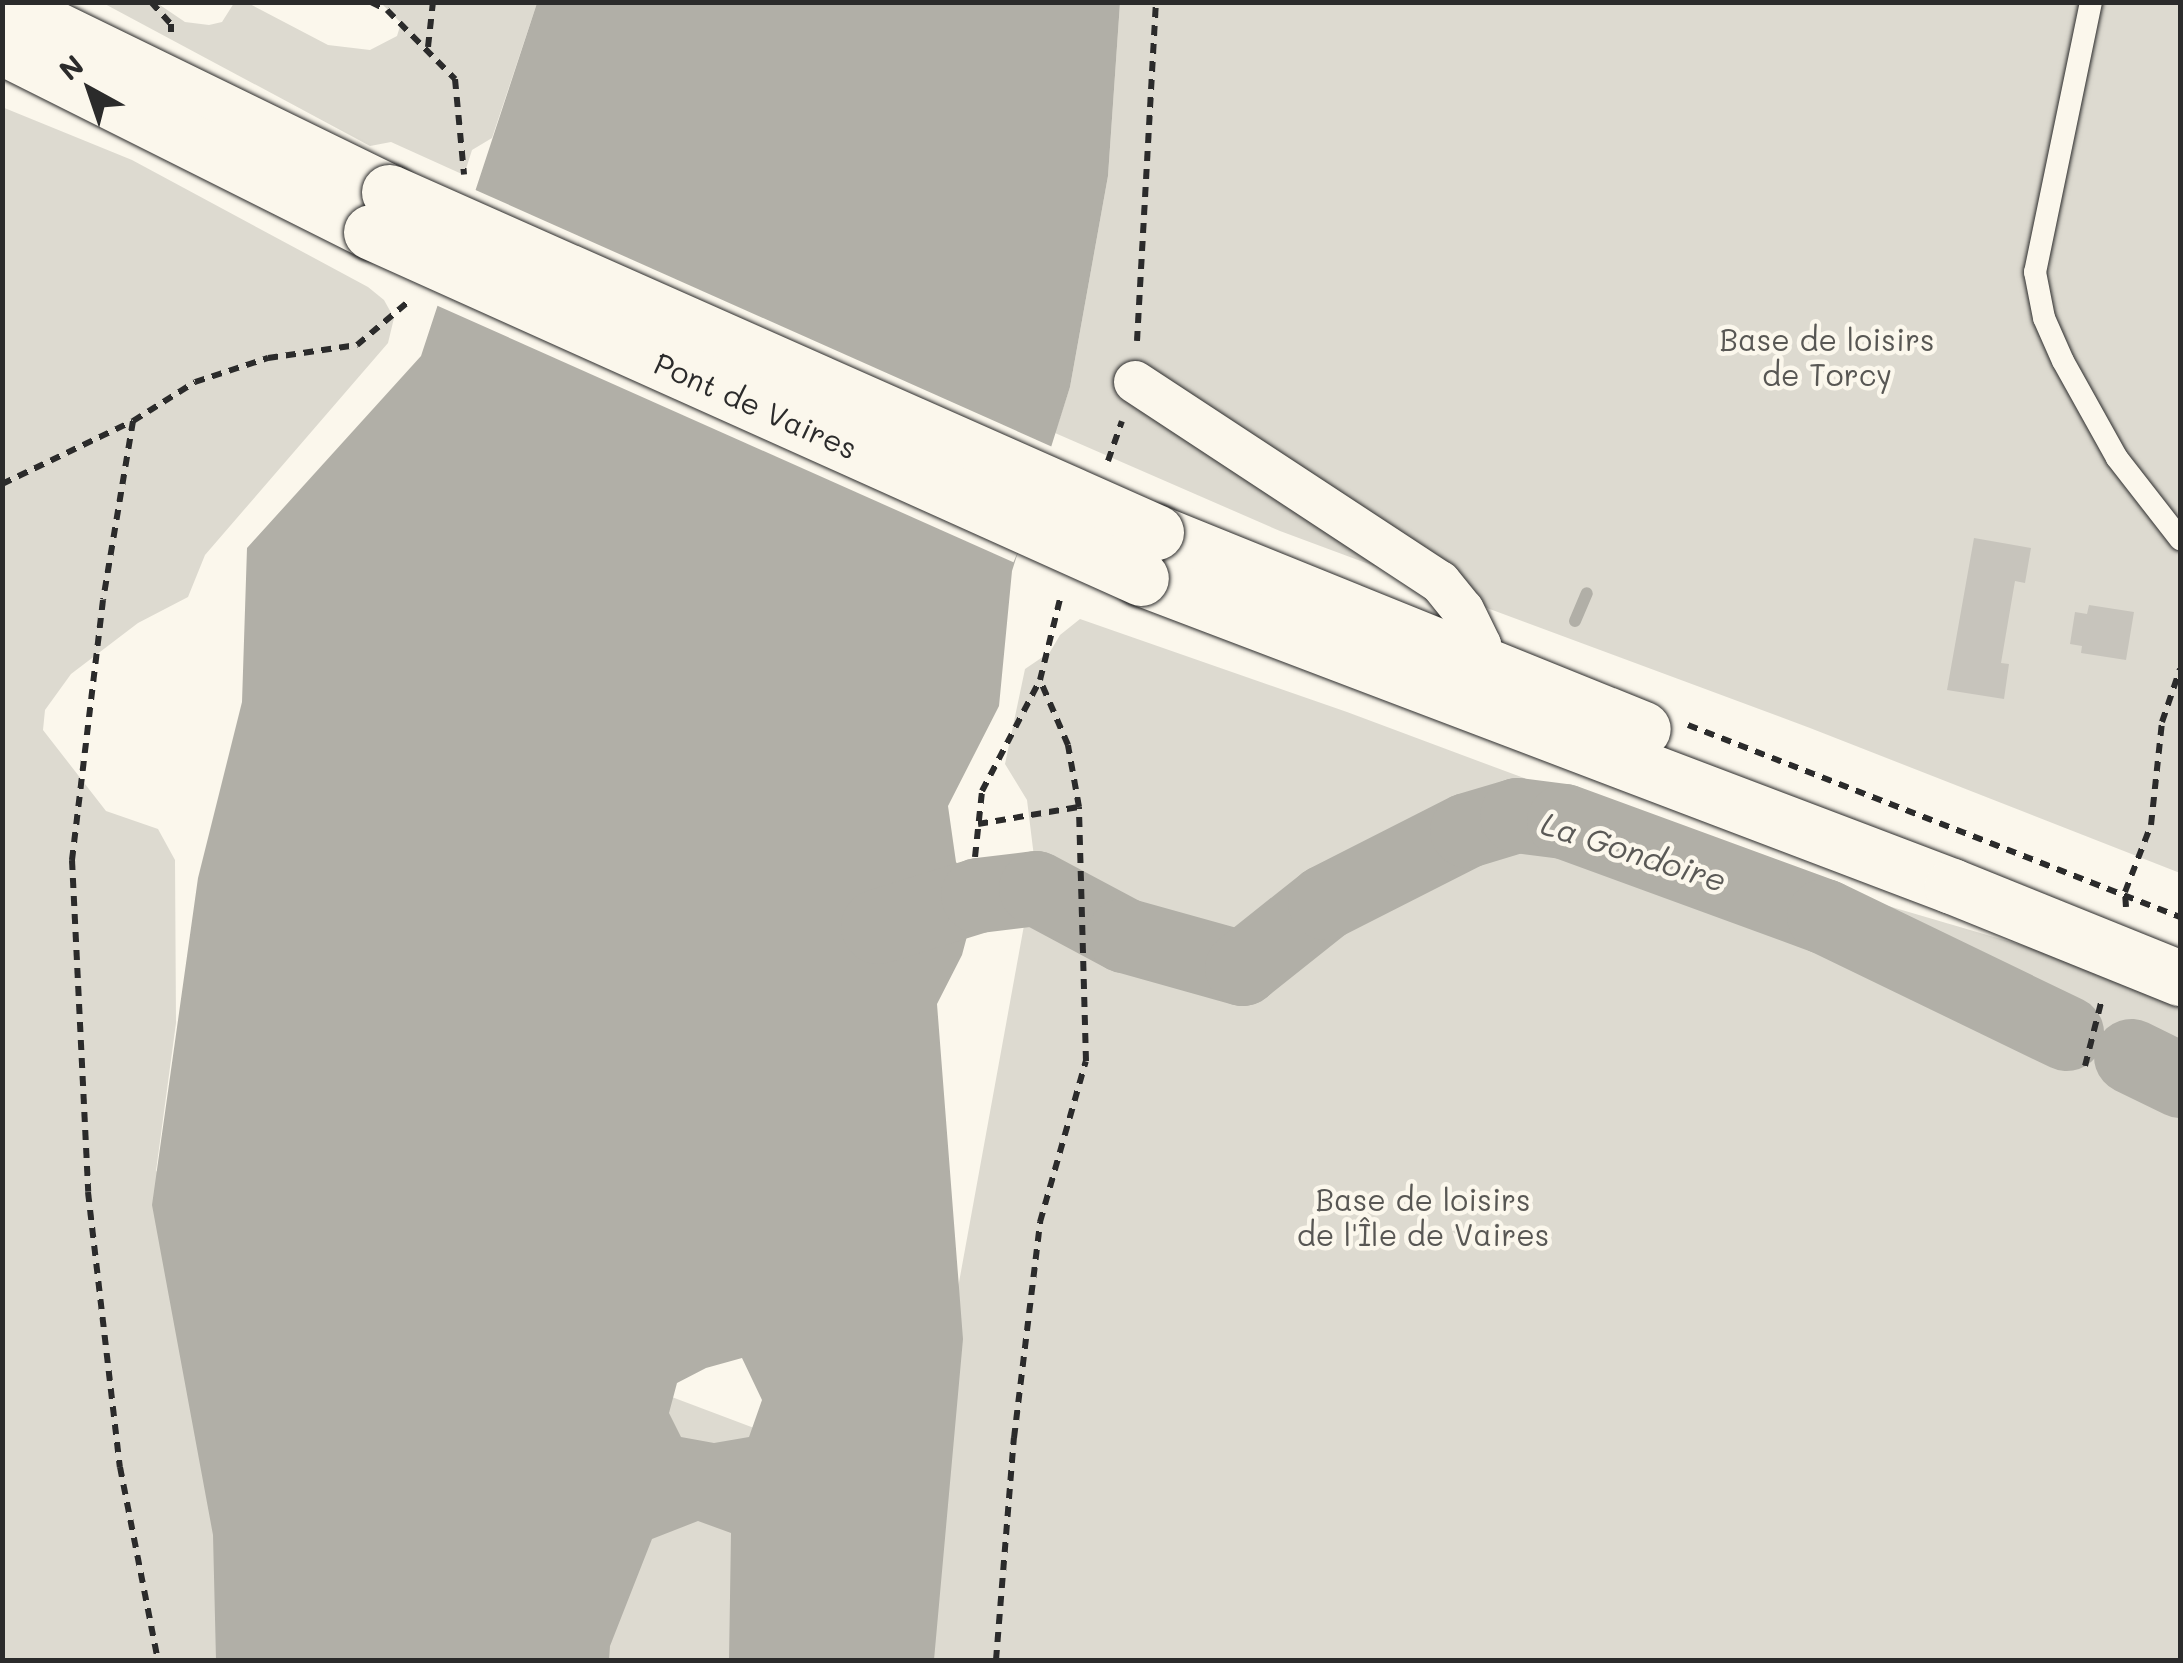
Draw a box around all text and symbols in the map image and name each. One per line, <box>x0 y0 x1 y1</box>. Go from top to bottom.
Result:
north arrow <box>40 40 140 140</box>
text: N <box>51 46 90 88</box>
park label: Base de loisirs de Torcy <box>1719 321 1935 392</box>
street label: Pont de Vaires <box>649 344 863 466</box>
water label: La Gondoire <box>1537 803 1731 899</box>
park label: Base de loisirs de l'Île de Vaires <box>1297 1181 1549 1252</box>

